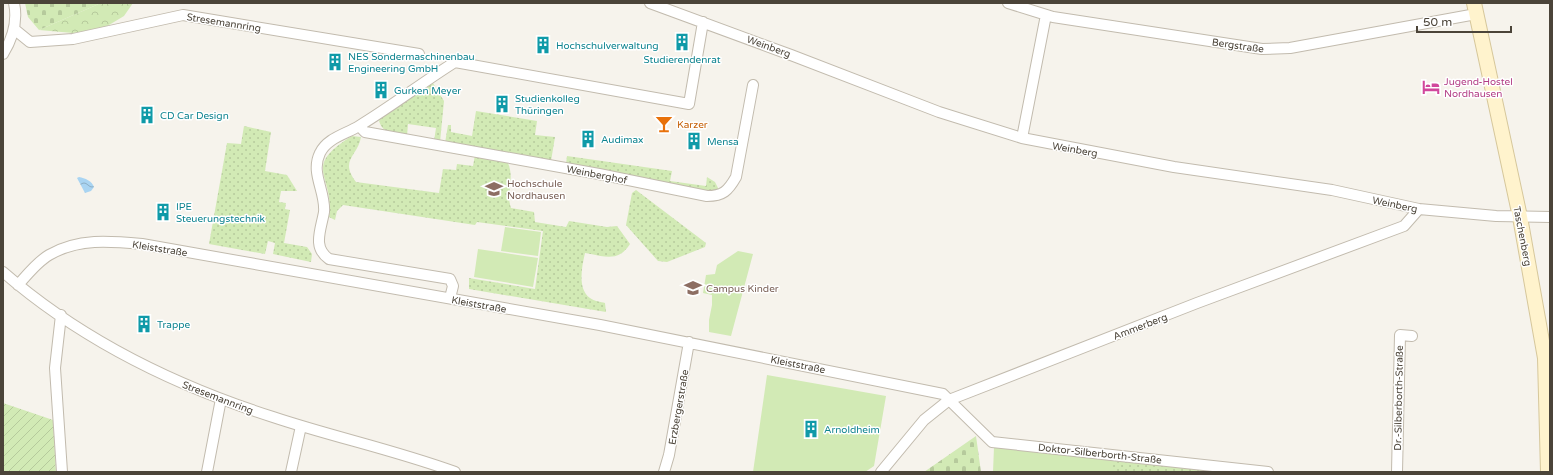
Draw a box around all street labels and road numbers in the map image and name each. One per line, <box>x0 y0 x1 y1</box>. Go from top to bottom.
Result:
street label: Stresemannring <box>186 11 262 35</box>
street label: Weinberg <box>745 33 792 60</box>
street label: Bergstraße <box>1211 36 1265 56</box>
street label: Weinberg <box>1051 140 1098 160</box>
street label: Weinberghof <box>565 163 628 187</box>
street label: Weinberg <box>1371 194 1418 216</box>
street label: Taschenberg <box>1510 205 1534 267</box>
street label: Kleiststraße <box>131 239 189 259</box>
street label: Kleiststraße <box>450 294 508 316</box>
street label: Ammerberg <box>1111 311 1169 343</box>
street label: Dr.-Silberborth-Straße <box>1392 345 1406 451</box>
street label: Kleiststraße <box>769 354 827 376</box>
street label: Erzbergerstraße <box>666 368 692 446</box>
street label: Stresemannring <box>180 379 255 417</box>
street label: Doktor-Silberborth-Straße <box>1037 442 1163 466</box>

